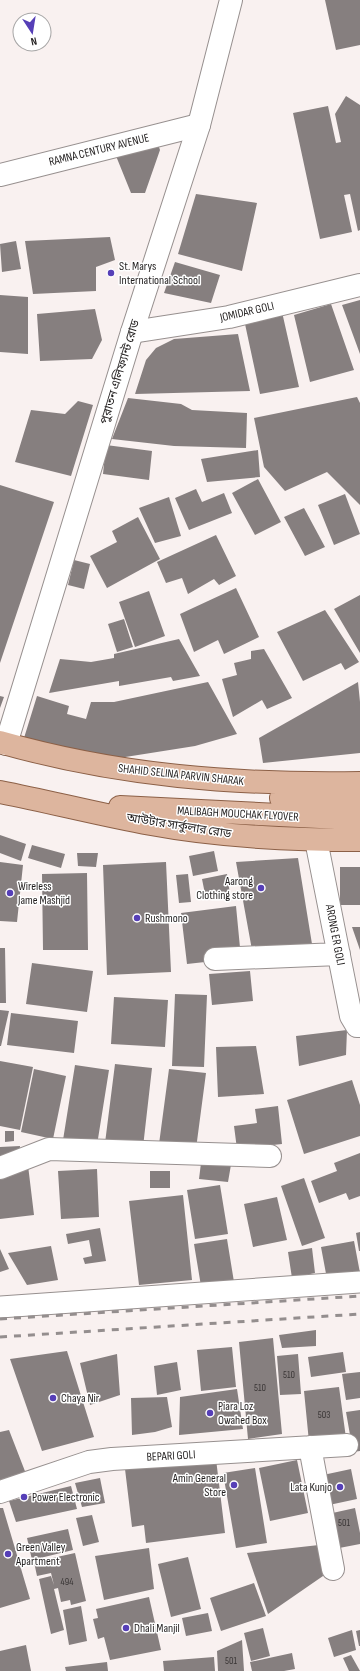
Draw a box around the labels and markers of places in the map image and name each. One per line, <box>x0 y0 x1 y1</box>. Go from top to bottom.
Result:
place label: St. Marys International School <box>119 259 200 288</box>
marker: St. Marys International School <box>106 268 116 278</box>
place label: Aarong Clothing store <box>196 874 253 903</box>
place label: Wireless Jame Mashjid <box>17 879 70 908</box>
marker: Aarong Clothing store <box>256 883 266 893</box>
marker: Wireless Jame Mashjid <box>5 888 15 898</box>
place label: Rushmono <box>145 911 188 926</box>
marker: Rushmono <box>132 913 142 923</box>
place label: Chaya Nir <box>61 1391 100 1406</box>
marker: Chaya Nir <box>48 1393 58 1403</box>
place label: Piara Loz Owahed Box <box>218 1399 267 1428</box>
marker: Piara Loz Owahed Box <box>205 1408 215 1418</box>
place label: Amin General Store <box>172 1471 226 1500</box>
marker: Amin General Store <box>229 1480 239 1490</box>
place label: Lata Kunjo <box>290 1480 332 1495</box>
marker: Lata Kunjo <box>335 1482 345 1492</box>
place label: Power Electronic <box>32 1490 100 1505</box>
marker: Power Electronic <box>19 1492 29 1502</box>
place label: Green Valley Apartment <box>15 1540 66 1569</box>
marker: Green Valley Apartment <box>3 1549 13 1559</box>
place label: Dhali Manjil <box>134 1621 180 1636</box>
marker: Dhali Manjil <box>121 1623 131 1633</box>

